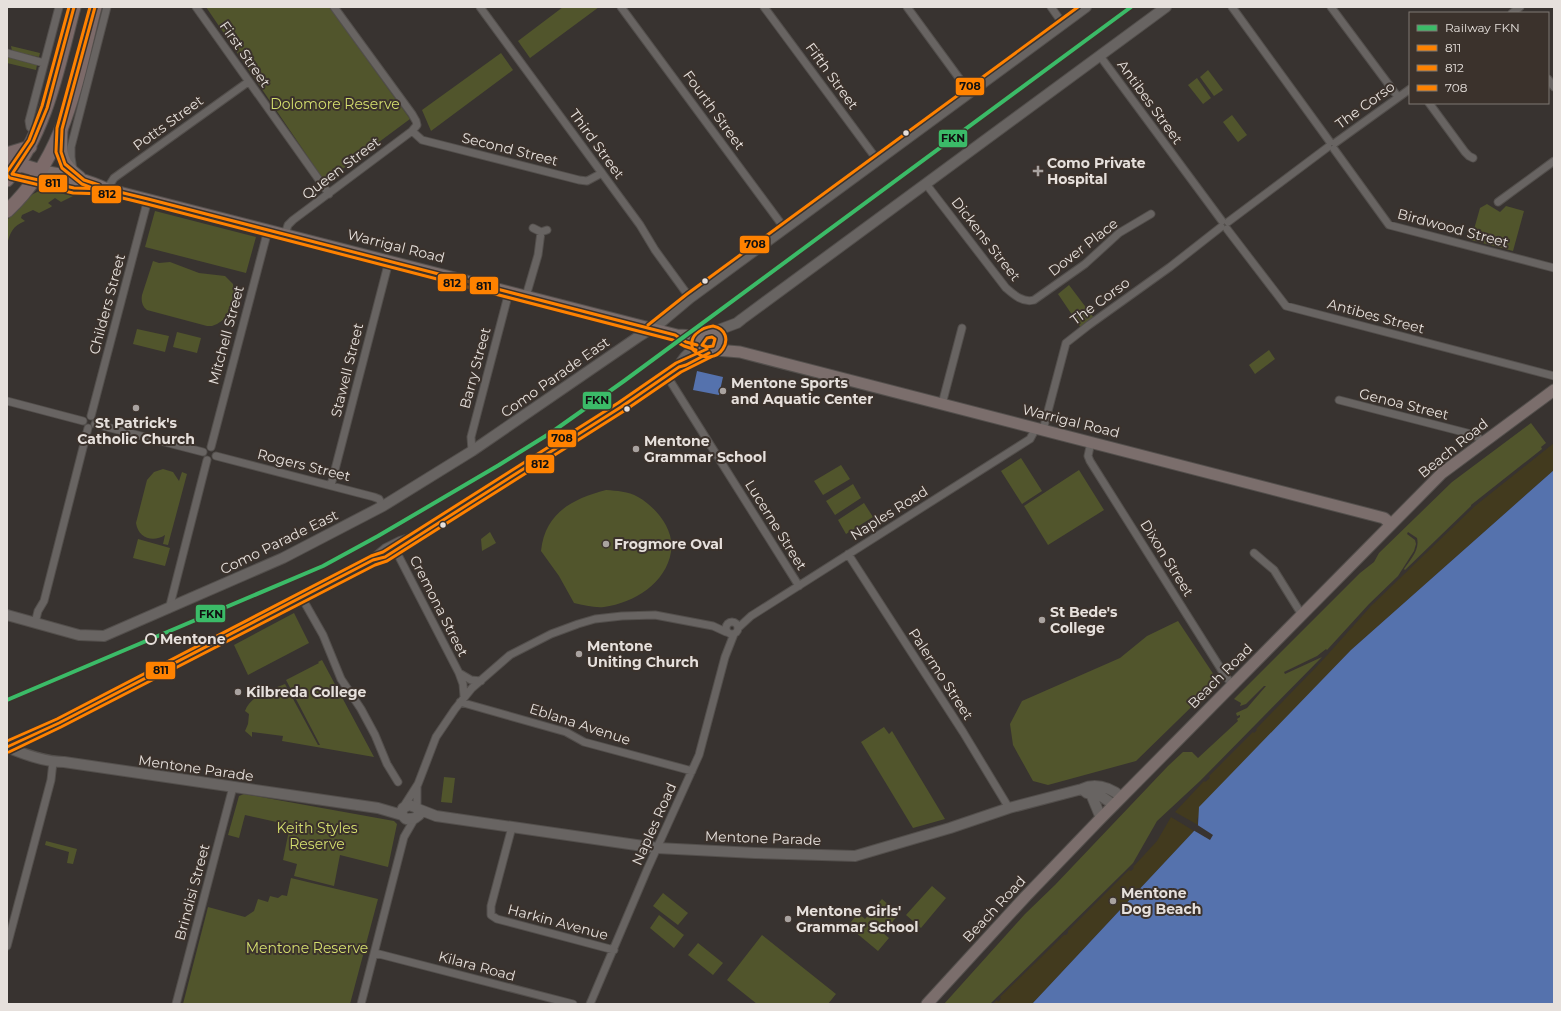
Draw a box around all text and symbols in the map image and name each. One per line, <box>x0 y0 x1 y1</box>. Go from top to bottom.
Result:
legend <box>1409 12 1549 104</box>
street label: First Street <box>216 17 275 91</box>
text: Railway FKN <box>1445 20 1520 35</box>
street label: Fifth Street <box>802 39 863 113</box>
text: 811 <box>1445 40 1461 55</box>
street label: Antibes Street <box>1113 56 1187 148</box>
text: 812 <box>1445 60 1464 75</box>
street label: Fourth Street <box>679 67 749 153</box>
line badge: 708 <box>955 77 985 96</box>
street label: The Corso <box>1332 77 1398 133</box>
text: 708 <box>959 79 981 93</box>
text: 708 <box>1445 80 1468 95</box>
street label: Potts Street <box>129 91 207 155</box>
park label: Dolomore Reserve <box>270 95 400 113</box>
street label: Third Street <box>566 105 629 183</box>
street label: Second Street <box>460 128 560 170</box>
unlabelled marker <box>901 128 911 138</box>
line badge: FKN <box>938 129 968 148</box>
text: FKN <box>941 131 965 145</box>
street label: Queen Street <box>298 132 384 203</box>
place label: Como Private Hospital <box>1047 154 1146 188</box>
marker: Como Private Hospital <box>1032 165 1044 177</box>
line badge: 811 <box>38 174 68 193</box>
text: 811 <box>45 176 61 190</box>
line badge: 812 <box>91 185 122 204</box>
text: 812 <box>98 187 117 201</box>
street label: Dickens Street <box>948 193 1025 285</box>
street label: Birdwood Street <box>1395 205 1511 252</box>
street label: Dover Place <box>1045 214 1121 280</box>
street label: Warrigal Road <box>345 225 447 267</box>
line badge: 708 <box>739 235 770 254</box>
text: 708 <box>744 237 766 251</box>
street label: Childers Street <box>85 251 129 356</box>
line badge: 812 <box>437 273 467 292</box>
street label: The Corso <box>1067 273 1133 329</box>
text: 812 <box>443 276 462 290</box>
line badge: 811 <box>469 276 499 295</box>
unlabelled marker <box>700 276 710 286</box>
text: 811 <box>476 279 492 293</box>
street label: Mitchell Street <box>204 283 248 386</box>
street label: Antibes Street <box>1326 294 1427 338</box>
street label: Stawell Street <box>327 321 367 419</box>
street label: Barry Street <box>456 325 495 411</box>
street label: Como Parade East <box>497 333 613 421</box>
place label: Mentone Sports and Aquatic Center <box>731 374 873 408</box>
street label: Genoa Street <box>1357 384 1451 424</box>
marker: Mentone Sports and Aquatic Center <box>718 386 728 396</box>
line badge: FKN <box>582 391 612 410</box>
text: FKN <box>585 393 609 407</box>
street label: Warrigal Road <box>1020 400 1122 442</box>
marker: St Patrick's Catholic Church <box>131 403 141 413</box>
unlabelled marker <box>622 404 632 414</box>
place label: St Patrick's Catholic Church <box>77 414 195 448</box>
street label: Beach Road <box>1414 414 1492 482</box>
line badge: 708 <box>547 429 577 448</box>
text: 708 <box>551 431 573 445</box>
place label: Mentone Grammar School <box>644 432 766 466</box>
marker: Mentone Grammar School <box>631 444 641 454</box>
street label: Rogers Street <box>256 445 353 485</box>
line badge: 812 <box>525 454 555 474</box>
text: 812 <box>531 457 550 471</box>
street label: Lucerne Street <box>741 476 811 574</box>
street label: Naples Road <box>847 482 931 544</box>
street label: Como Parade East <box>217 506 341 578</box>
street label: Dixon Street <box>1136 516 1198 600</box>
unlabelled marker <box>438 520 448 530</box>
place label: Frogmore Oval <box>614 535 723 553</box>
marker: Frogmore Oval <box>601 539 611 549</box>
street label: Cremona Street <box>406 552 472 660</box>
place label: St Bede's College <box>1050 603 1118 637</box>
line badge: FKN <box>195 604 226 623</box>
text: FKN <box>199 607 223 621</box>
marker: St Bede's College <box>1037 615 1047 625</box>
street label: Palermo Street <box>905 625 977 723</box>
place label: Mentone <box>160 630 226 648</box>
marker: Mentone <box>145 633 157 645</box>
place label: Mentone Uniting Church <box>587 637 699 671</box>
street label: Beach Road <box>1184 640 1256 712</box>
marker: Mentone Uniting Church <box>574 649 584 659</box>
line badge: 811 <box>145 661 176 680</box>
text: 811 <box>153 663 169 677</box>
place label: Kilbreda College <box>246 683 367 701</box>
marker: Kilbreda College <box>233 687 243 697</box>
street label: Eblana Avenue <box>527 699 633 749</box>
street label: Mentone Parade <box>137 751 255 785</box>
street label: Naples Road <box>628 780 680 868</box>
park label: Keith Styles Reserve <box>277 819 358 853</box>
street label: Mentone Parade <box>705 827 821 849</box>
street label: Brindisi Street <box>170 841 214 942</box>
street label: Beach Road <box>959 872 1029 946</box>
place label: Mentone Dog Beach <box>1121 884 1201 918</box>
marker: Mentone Dog Beach <box>1108 896 1118 906</box>
street label: Harkin Avenue <box>506 900 610 944</box>
place label: Mentone Girls' Grammar School <box>796 902 918 936</box>
marker: Mentone Girls' Grammar School <box>783 914 793 924</box>
park label: Mentone Reserve <box>246 939 368 957</box>
street label: Kilara Road <box>436 947 518 985</box>

